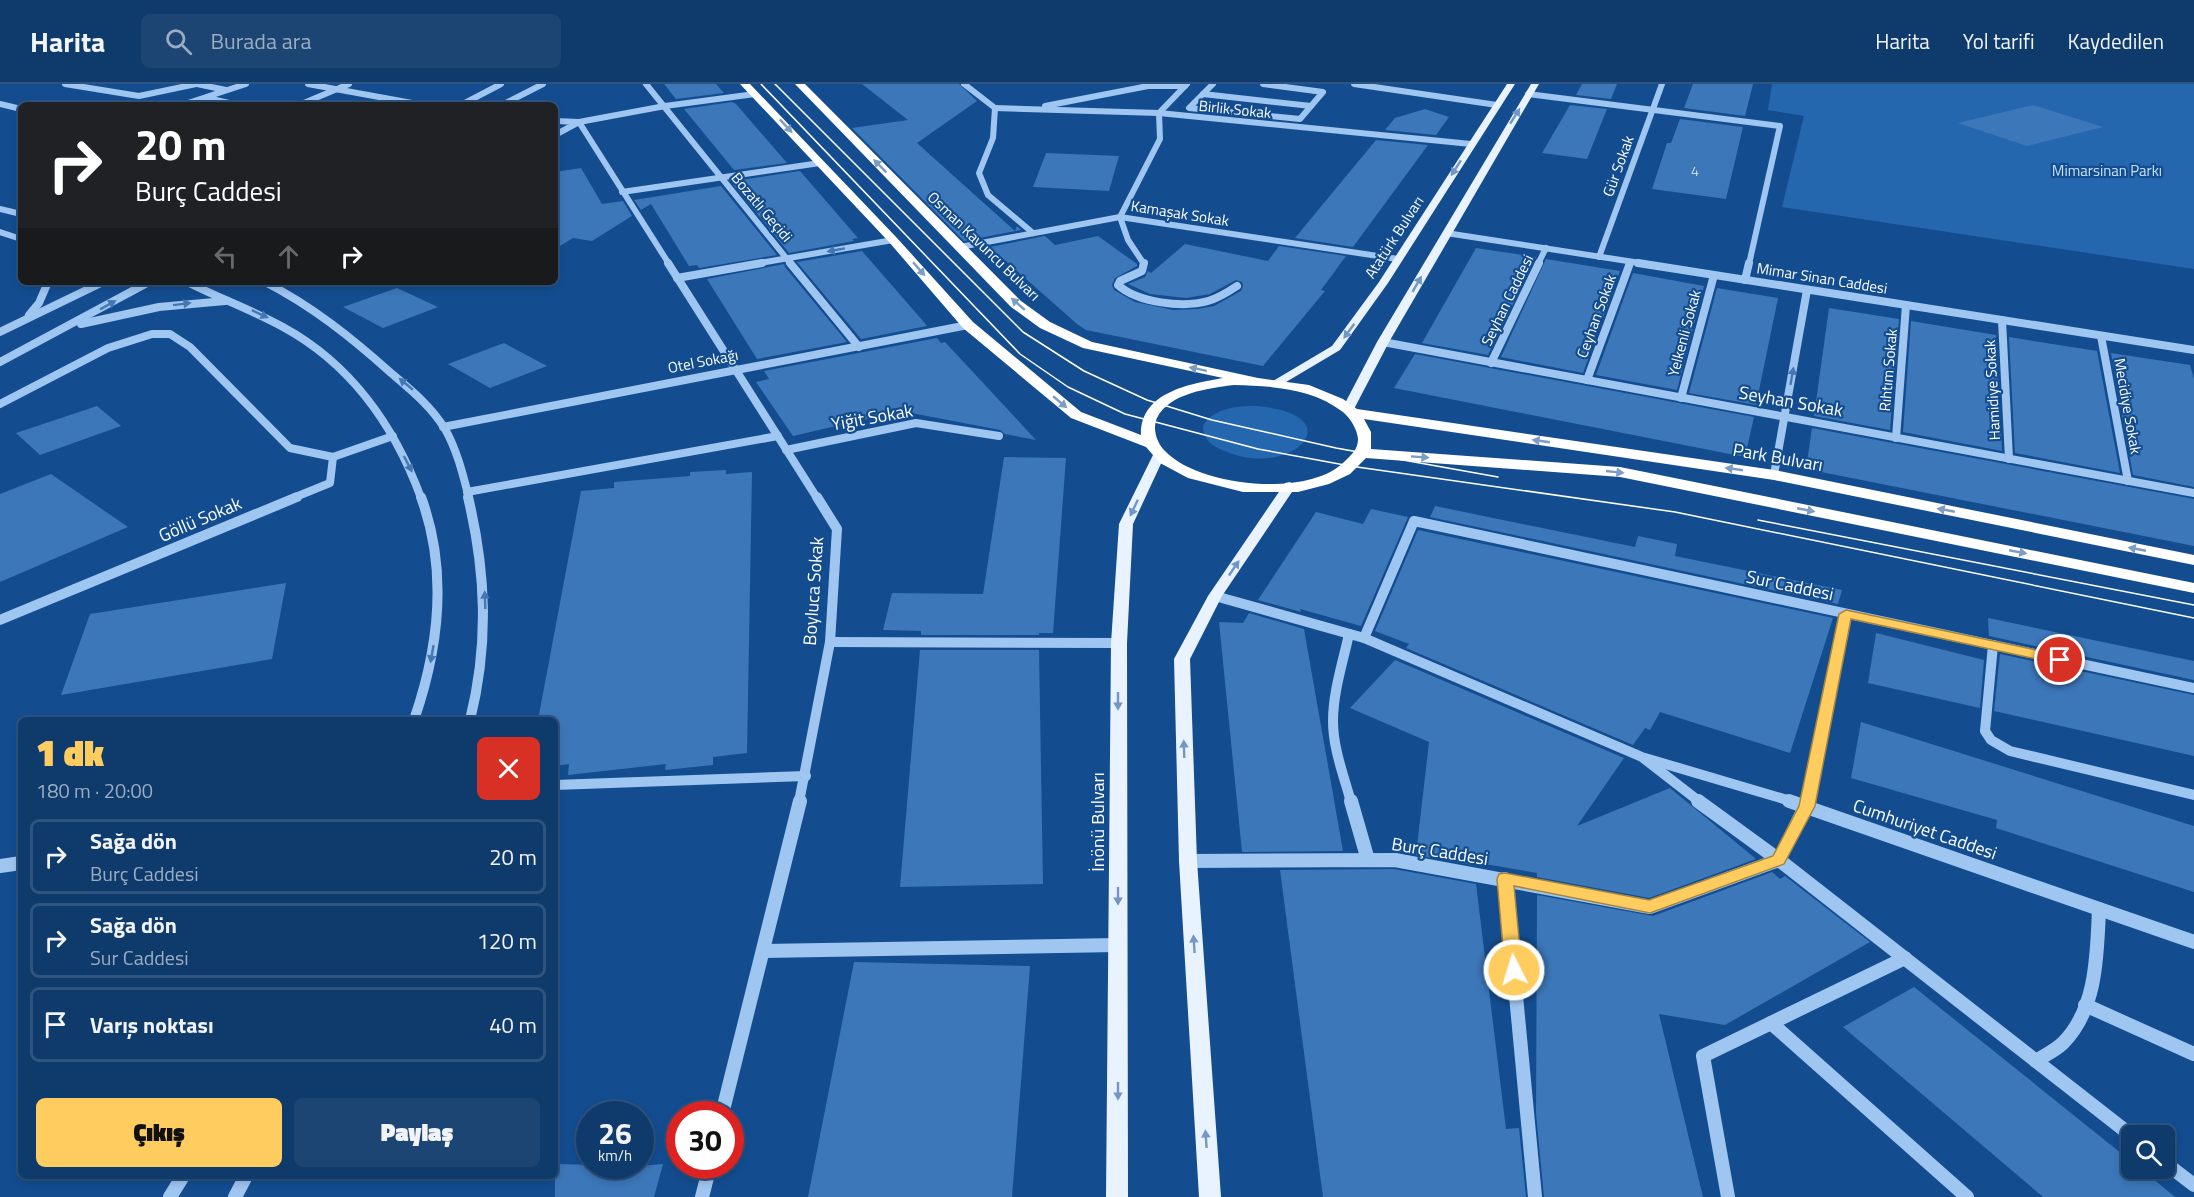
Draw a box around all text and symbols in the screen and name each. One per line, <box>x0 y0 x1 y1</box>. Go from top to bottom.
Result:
search box <box>141 14 561 68</box>
text: Harita <box>30 20 105 63</box>
text: Burada ara <box>210 24 311 58</box>
icon: search <box>162 25 195 58</box>
text: Harita <box>1875 25 1930 57</box>
text: Yol tarifi <box>1963 25 2035 57</box>
text: Kaydedilen <box>2068 25 2164 57</box>
street label: Birlik Sokak <box>1198 94 1272 124</box>
one-way arrow <box>1509 108 1520 124</box>
text: 20 m <box>135 112 227 176</box>
one-way arrow <box>779 119 793 134</box>
icon: right <box>36 126 114 204</box>
street label: Gür Sokak <box>1596 132 1640 200</box>
one-way arrow <box>873 158 887 173</box>
park label: Mimarsinan Parkı <box>2052 159 2162 182</box>
one-way arrow <box>1450 160 1461 176</box>
house number: 4 <box>1691 160 1699 181</box>
street label: Bozatlı Geçidi <box>726 167 798 247</box>
text: Burç Caddesi <box>135 170 282 211</box>
street label: Osman Kavuncu Bulvarı <box>922 186 1046 306</box>
street label: Atatürk Bulvarı <box>1359 191 1429 283</box>
street label: Kamaşak Sokak <box>1129 194 1231 232</box>
icon: left <box>209 240 242 273</box>
icon: ahead <box>272 240 305 273</box>
icon: right <box>335 240 368 273</box>
one-way arrow <box>826 246 845 255</box>
street label: Seyhan Caddesi <box>1475 250 1539 350</box>
street label: Mimar Sinan Caddesi <box>1755 256 1889 300</box>
one-way arrow <box>912 261 925 276</box>
street label: Ceyhan Sokak <box>1570 271 1622 361</box>
one-way arrow <box>1411 276 1422 292</box>
street label: Yelkenli Sokak <box>1661 287 1707 379</box>
one-way arrow <box>1010 297 1025 311</box>
one-way arrow <box>172 299 191 309</box>
one-way arrow <box>99 300 116 310</box>
one-way arrow <box>251 310 268 319</box>
one-way arrow <box>1343 323 1355 338</box>
street label: Rıhtım Sokak <box>1873 328 1903 412</box>
street label: Hamidiye Sokak <box>1978 339 2006 441</box>
street label: Otel Sokağı <box>666 343 740 379</box>
street label: Mecidiye Sokak <box>2108 356 2148 456</box>
one-way arrow <box>1189 363 1208 373</box>
one-way arrow <box>1788 366 1797 385</box>
one-way arrow <box>399 378 414 391</box>
street label: Seyhan Sokak <box>1737 379 1845 423</box>
one-way arrow <box>1052 395 1067 408</box>
street label: Yiğit Sokak <box>829 396 915 437</box>
one-way arrow <box>1531 436 1550 445</box>
street label: Park Bulvarı <box>1731 436 1825 478</box>
one-way arrow <box>1411 452 1430 462</box>
one-way arrow <box>403 456 412 473</box>
one-way arrow <box>1724 465 1743 474</box>
one-way arrow <box>1605 467 1624 477</box>
street label: Göllü Sokak <box>154 489 246 549</box>
one-way arrow <box>1130 499 1139 516</box>
one-way arrow <box>1936 505 1955 514</box>
one-way arrow <box>1797 506 1816 515</box>
street label: Boyluca Sokak <box>796 535 830 646</box>
one-way arrow <box>2127 544 2146 553</box>
one-way arrow <box>2009 548 2028 557</box>
one-way arrow <box>1228 561 1240 577</box>
street label: Sur Caddesi <box>1744 563 1836 607</box>
one-way arrow <box>480 591 490 610</box>
pin <box>2034 634 2085 685</box>
icon: arrive <box>2043 643 2076 676</box>
one-way arrow <box>428 645 437 664</box>
one-way arrow <box>1113 691 1123 710</box>
text: 1 dk <box>36 725 104 780</box>
button: close <box>477 737 540 800</box>
one-way arrow <box>1179 740 1188 759</box>
street label: İnönü Bulvarı <box>1084 772 1111 872</box>
text: 180 m · 20:00 <box>36 775 153 806</box>
street label: Cumhuriyet Caddesi <box>1849 792 2001 866</box>
text: Sağa dön <box>90 824 177 858</box>
street label: Burç Caddesi <box>1390 830 1490 872</box>
icon: right <box>39 840 72 873</box>
text: 20 m <box>489 840 537 874</box>
text: Burç Caddesi <box>90 858 199 889</box>
one-way arrow <box>1113 886 1123 905</box>
text: Sağa dön <box>90 908 177 942</box>
icon: right <box>39 924 72 957</box>
text: 120 m <box>477 924 537 958</box>
one-way arrow <box>1189 934 1198 953</box>
position arrow <box>1482 938 1546 1002</box>
text: Sur Caddesi <box>90 942 189 973</box>
icon: arrive <box>39 1008 72 1041</box>
text: Varış noktası <box>90 1008 214 1042</box>
text: 40 m <box>489 1008 537 1042</box>
one-way arrow <box>1113 1081 1123 1100</box>
button: Çıkış <box>36 1098 282 1167</box>
button: Paylaş <box>294 1098 540 1167</box>
speed limit sign: 30 <box>666 1101 744 1179</box>
text: 26 <box>598 1110 632 1156</box>
map controls <box>2121 1125 2175 1179</box>
button: search <box>2121 1125 2175 1179</box>
one-way arrow <box>1201 1129 1211 1148</box>
text: km/h <box>598 1144 632 1167</box>

